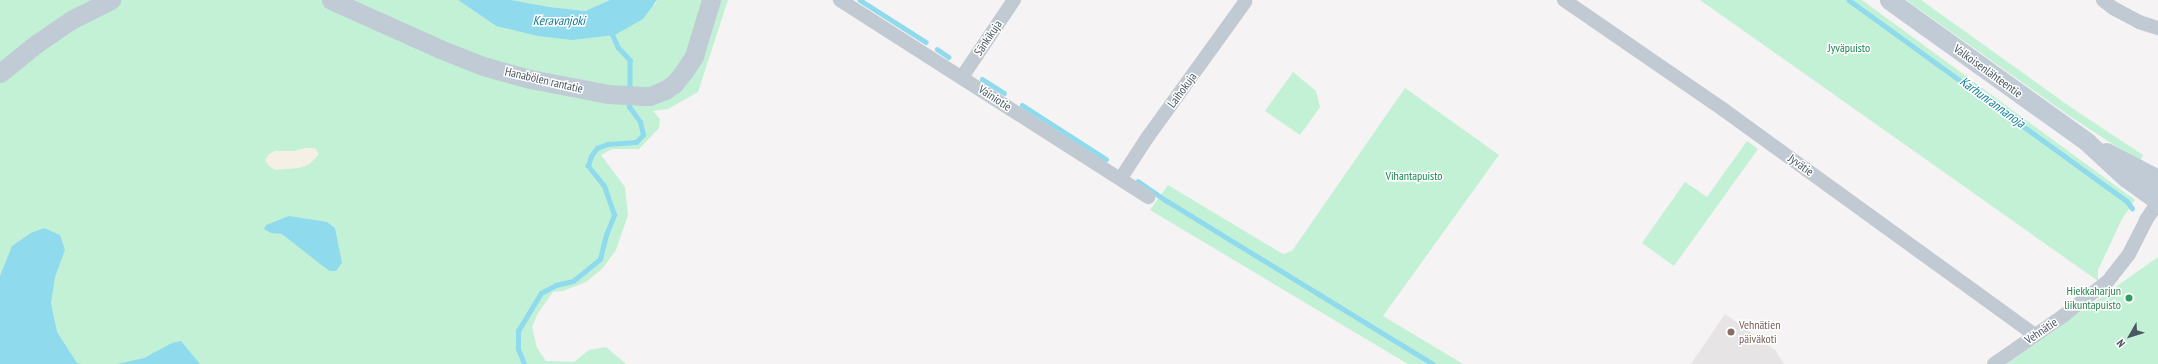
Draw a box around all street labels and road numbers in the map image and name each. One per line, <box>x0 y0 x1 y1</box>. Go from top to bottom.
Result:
street label: Sänkikuja <box>971 18 1005 58</box>
street label: Valkoisenlähteentie <box>1951 41 2025 101</box>
street label: Hanabölen rantatie <box>504 64 584 96</box>
street label: Laihokuja <box>1164 70 1200 110</box>
street label: Vainiotie <box>976 82 1014 114</box>
street label: Jyvätie <box>1785 151 1817 179</box>
street label: Vehnätie <box>2022 315 2060 347</box>

